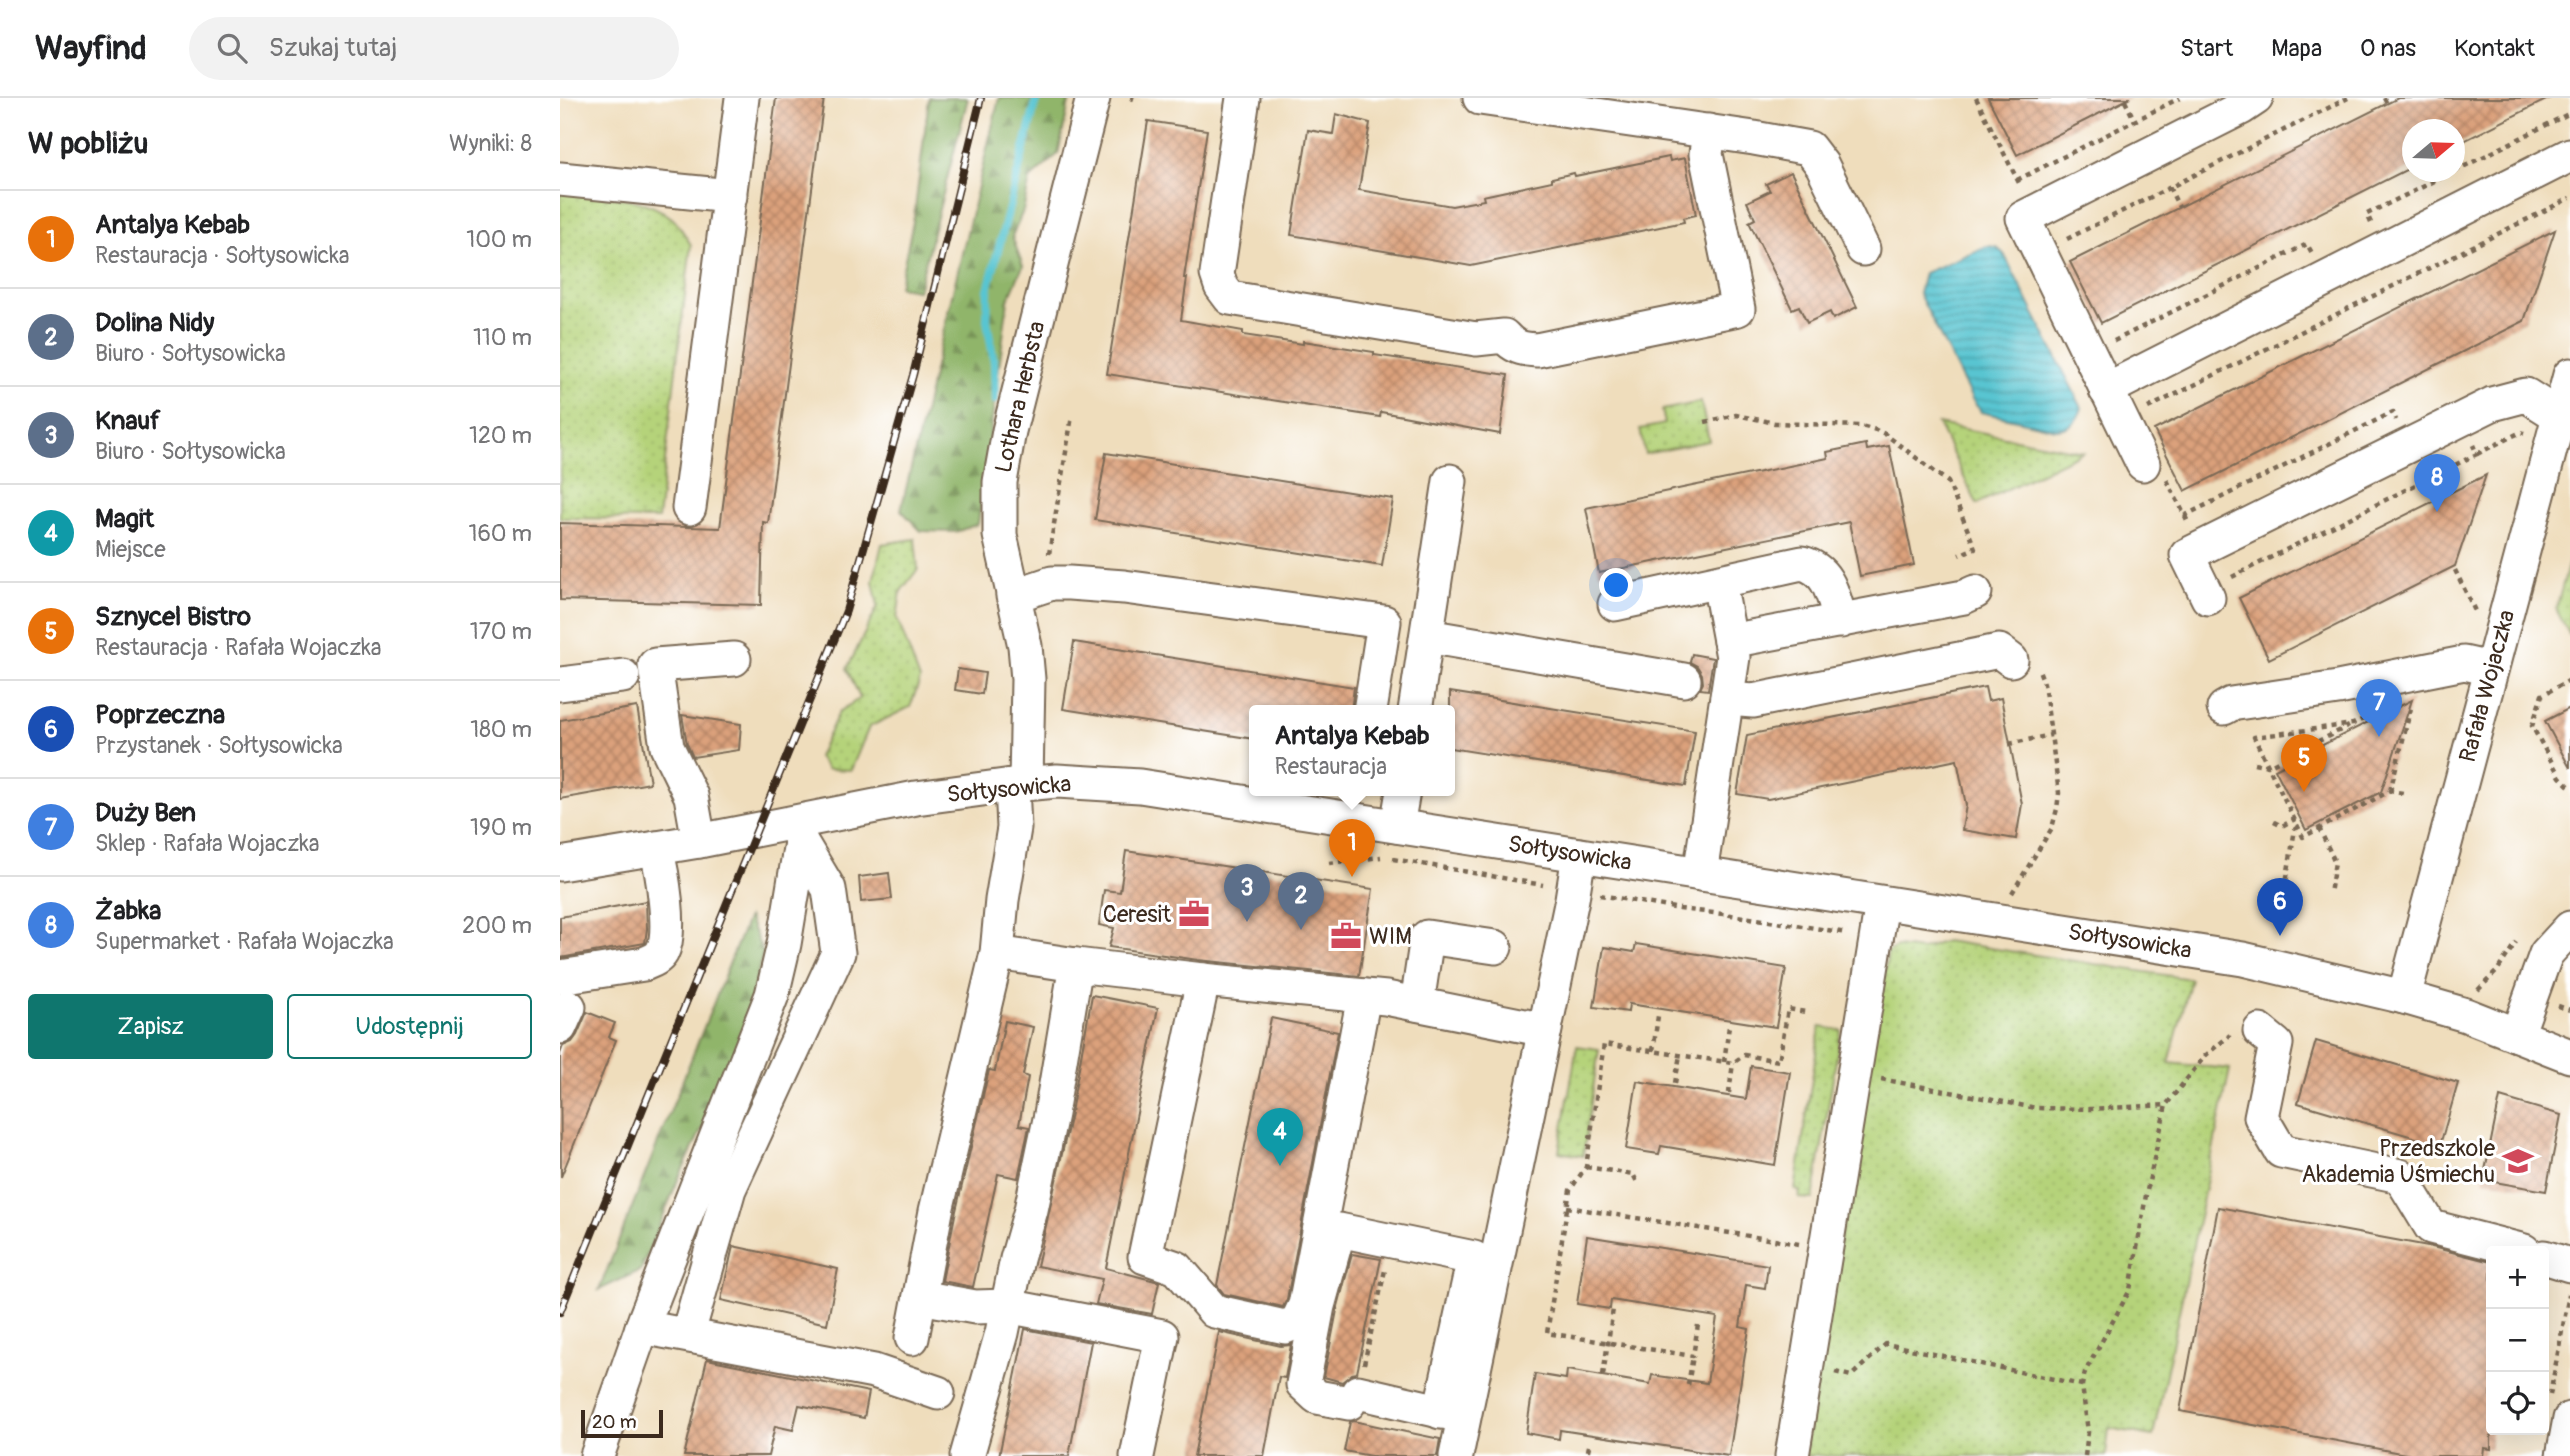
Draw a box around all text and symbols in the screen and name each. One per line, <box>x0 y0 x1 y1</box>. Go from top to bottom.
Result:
search box <box>189 17 679 80</box>
text: Wayfind <box>35 28 147 69</box>
icon: search <box>213 29 251 67</box>
text: Szukaj tutaj <box>269 32 397 64</box>
text: Start <box>2180 34 2233 63</box>
text: Mapa <box>2271 34 2322 63</box>
text: O nas <box>2360 34 2416 63</box>
text: Kontakt <box>2454 34 2535 63</box>
north arrow <box>2402 119 2465 182</box>
text: W pobliżu <box>28 125 148 162</box>
text: Wyniki: 8 <box>449 129 532 158</box>
text: Antalya Kebab <box>95 209 250 241</box>
text: 1 <box>47 225 56 254</box>
text: 100 m <box>466 225 532 254</box>
text: Restauracja · Sołtysowicka <box>95 241 350 270</box>
text: Dolina Nidy <box>95 307 214 339</box>
street label: Lothara Herbsta <box>988 318 1052 476</box>
text: 2 <box>45 323 57 352</box>
text: 110 m <box>473 323 532 352</box>
text: Biuro · Sołtysowicka <box>95 339 286 368</box>
text: Knauf <box>95 405 161 437</box>
text: 3 <box>45 421 57 450</box>
text: 120 m <box>469 421 532 450</box>
text: Biuro · Sołtysowicka <box>95 437 286 466</box>
pin: 8 <box>2414 454 2460 512</box>
text: Magit <box>95 503 154 535</box>
text: 4 <box>44 519 58 548</box>
text: 160 m <box>468 519 532 548</box>
text: Miejsce <box>95 535 166 564</box>
your location <box>1599 568 1633 602</box>
text: Sznycel Bistro <box>95 601 251 633</box>
street label: Rafała Wojaczka <box>2453 607 2521 765</box>
text: 5 <box>45 617 57 646</box>
text: 170 m <box>470 617 532 646</box>
text: Restauracja · Rafała Wojaczka <box>95 633 381 662</box>
pin: 7 <box>2356 679 2402 737</box>
text: Poprzeczna <box>95 699 225 731</box>
popup <box>1249 705 1455 796</box>
text: 6 <box>44 715 58 744</box>
text: 180 m <box>470 715 532 744</box>
text: Antalya Kebab <box>1274 720 1430 752</box>
text: Przystanek · Sołtysowicka <box>95 731 343 760</box>
pin: 5 <box>2281 734 2327 792</box>
text: Restauracja <box>1274 752 1387 781</box>
street label: Sołtysowicka <box>946 769 1072 809</box>
text: Duży Ben <box>95 797 196 829</box>
text: 7 <box>45 813 57 842</box>
text: 190 m <box>470 813 532 842</box>
pin: 1 <box>1329 819 1375 877</box>
text: Sklep · Rafała Wojaczka <box>95 829 320 858</box>
street label: Sołtysowicka <box>1506 829 1634 877</box>
pin: 3 <box>1224 864 1270 922</box>
pin: 2 <box>1278 872 1324 930</box>
pin: 6 <box>2257 878 2303 936</box>
text: Żabka <box>95 895 161 927</box>
office icon: Ceresit <box>1177 897 1211 931</box>
place label: Ceresit <box>1103 900 1172 929</box>
text: 8 <box>45 911 57 940</box>
text: 200 m <box>462 911 532 940</box>
street label: Sołtysowicka <box>2066 917 2194 965</box>
office icon: WIM <box>1329 919 1363 953</box>
place label: WIM <box>1369 922 1412 951</box>
text: Supermarket · Rafała Wojaczka <box>95 927 394 956</box>
button: Zapisz <box>28 994 273 1059</box>
button: Udostępnij <box>287 994 532 1059</box>
pin: 4 <box>1257 1108 1303 1166</box>
place label: Przedszkole Akademia Uśmiechu <box>2302 1134 2496 1189</box>
school or university icon: Przedszkole Akademia Uśmiechu <box>2501 1144 2535 1178</box>
map controls <box>2486 1246 2549 1435</box>
button: + <box>2486 1246 2549 1309</box>
button: − <box>2486 1309 2549 1372</box>
button: locate <box>2486 1372 2549 1435</box>
scale bar <box>581 1407 663 1439</box>
text: 20 m <box>592 1410 637 1434</box>

